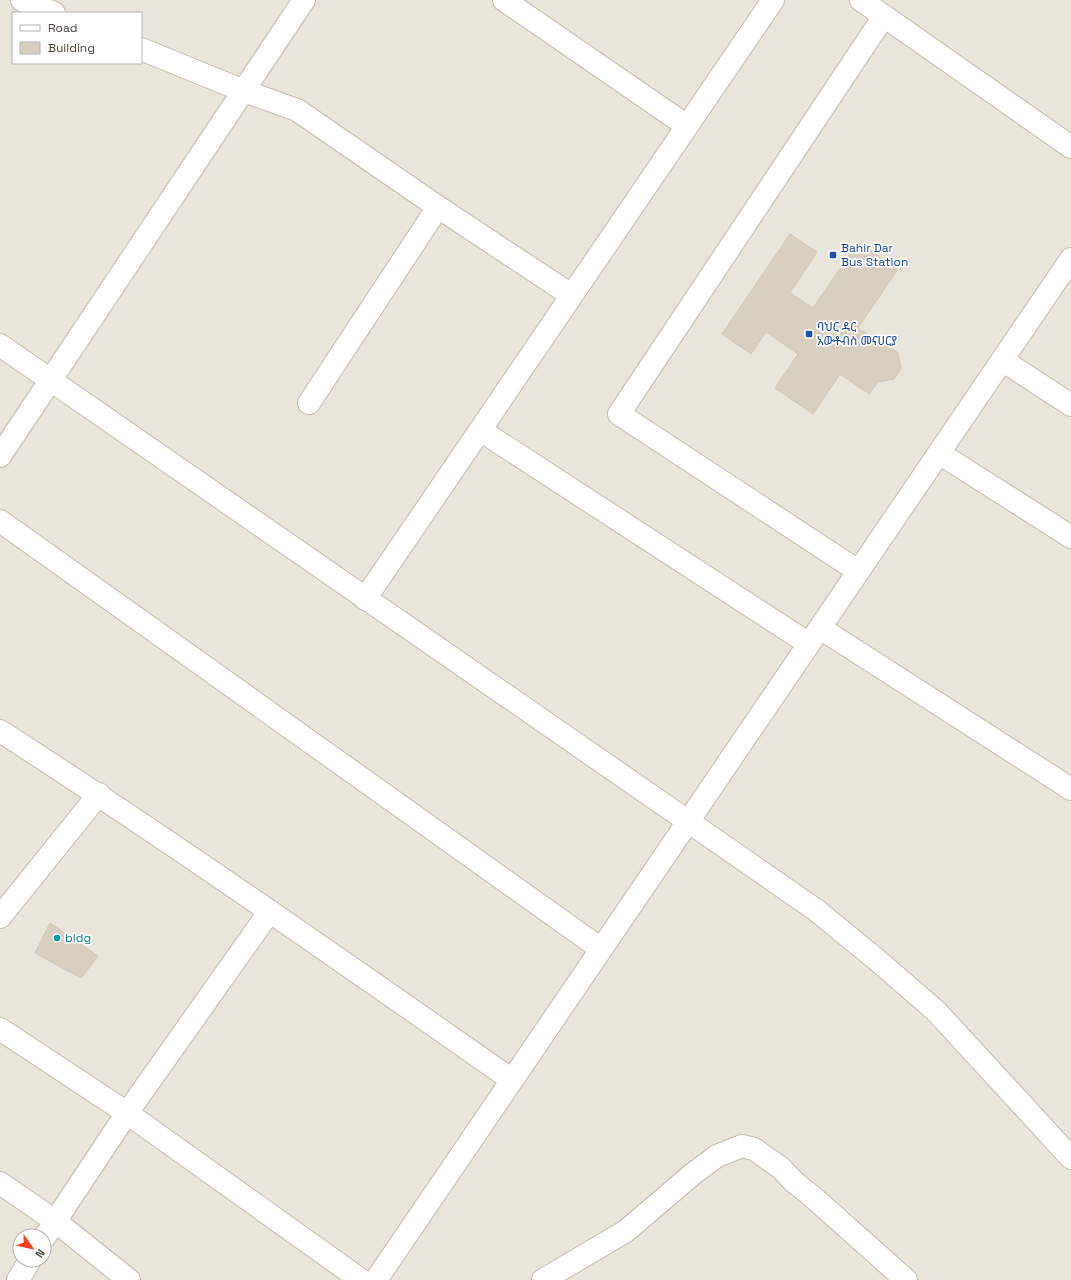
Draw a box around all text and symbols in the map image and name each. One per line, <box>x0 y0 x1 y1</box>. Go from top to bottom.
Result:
legend <box>12 12 142 64</box>
text: Road <box>48 20 77 36</box>
text: Building <box>48 40 95 56</box>
place label: Bahir Dar Bus Station <box>841 240 908 270</box>
marker: Bahir Dar Bus Station <box>828 250 838 260</box>
place label: ባህር ዳር አውቶብስ መናሀርያ <box>817 319 897 349</box>
marker: ባህር ዳር አውቶብስ መናሀርያ <box>804 329 814 339</box>
place label: bldg <box>65 930 91 946</box>
marker: bldg <box>52 933 62 943</box>
north arrow <box>12 1228 52 1268</box>
text: N <box>32 1247 48 1261</box>

